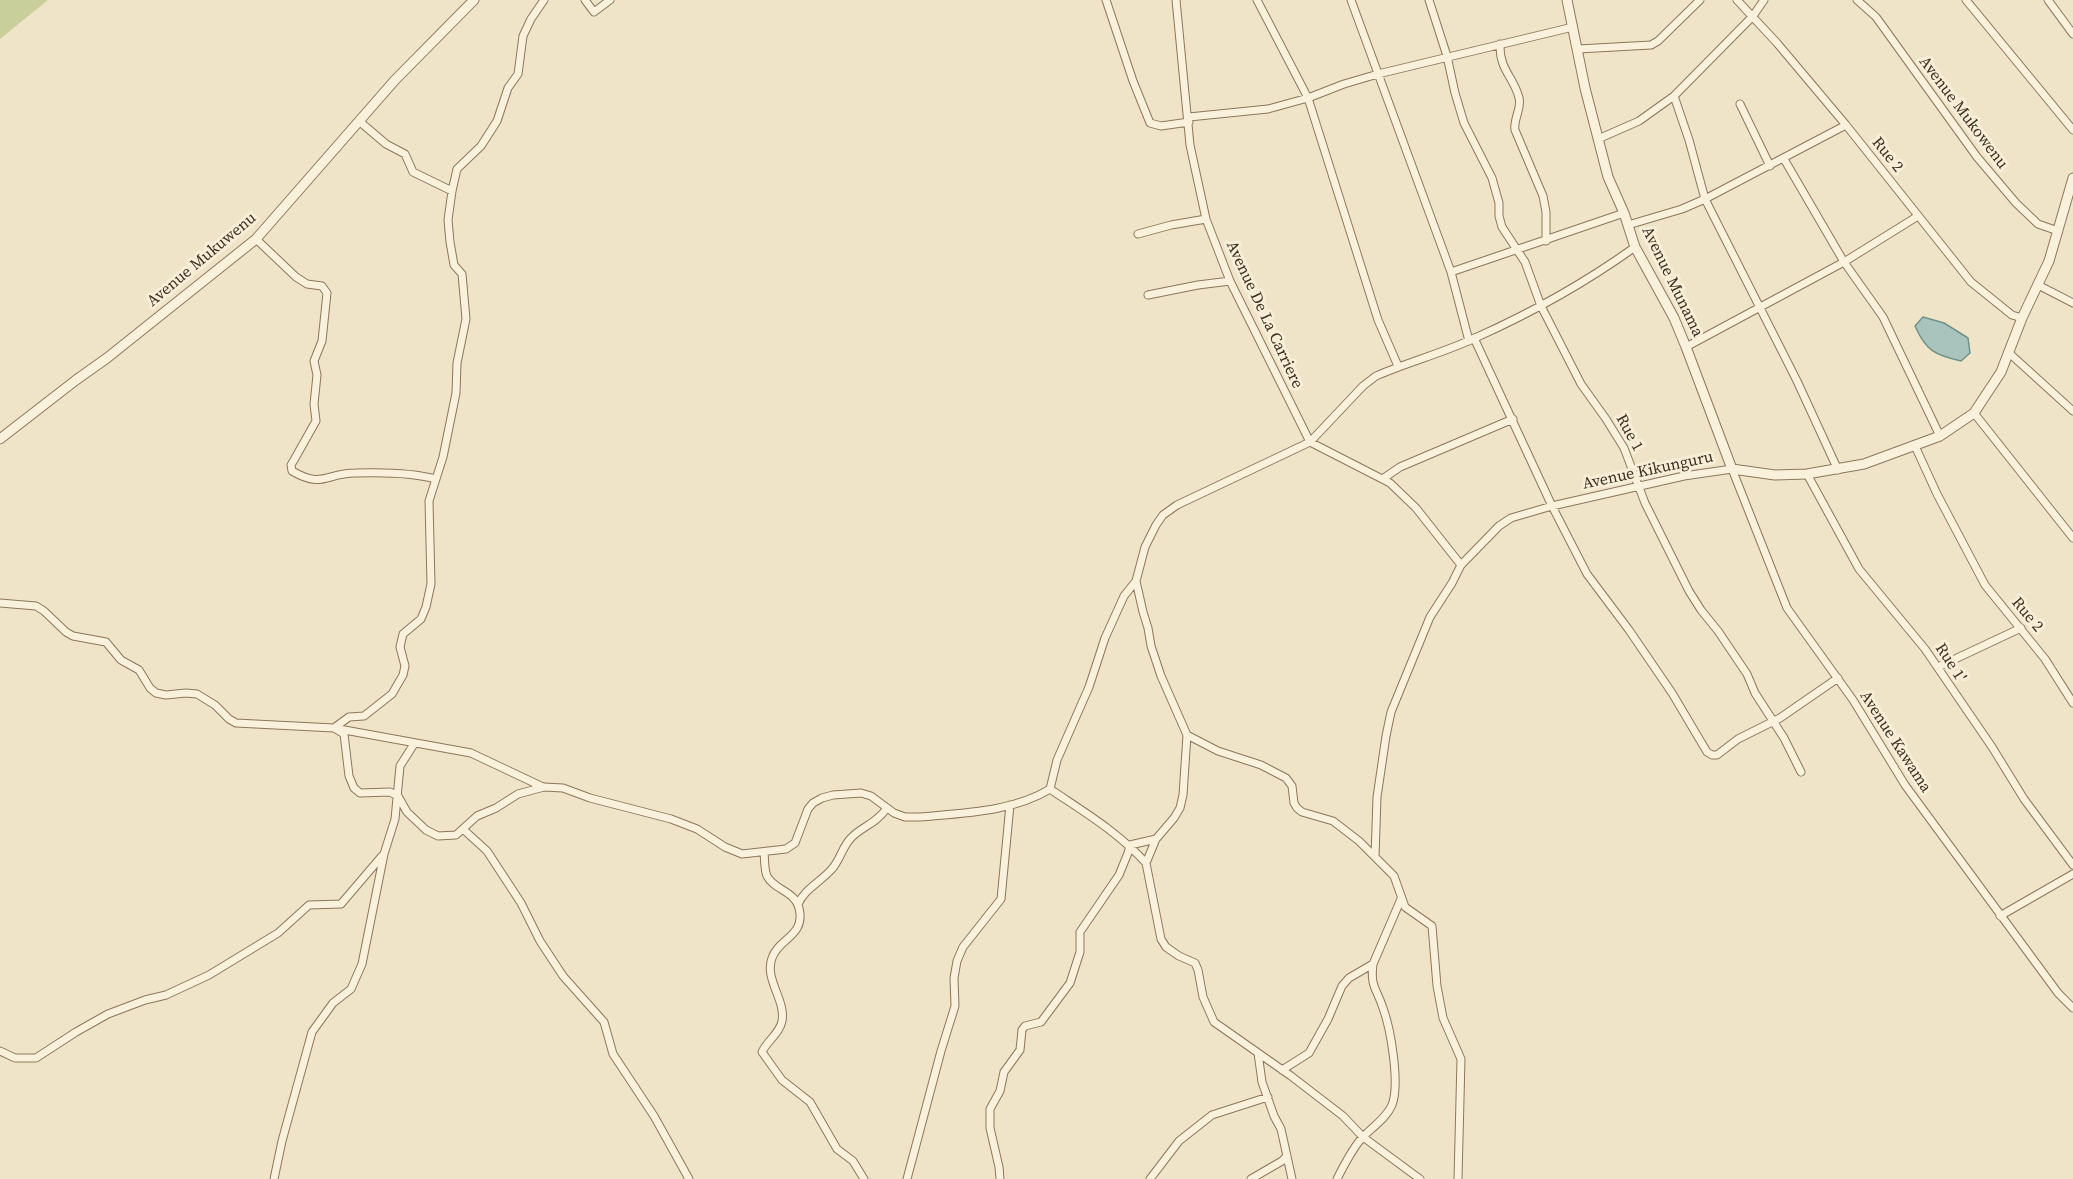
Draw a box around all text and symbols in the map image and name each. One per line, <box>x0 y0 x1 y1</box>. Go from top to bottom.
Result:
street label: Avenue Mukowenu <box>1914 53 2012 173</box>
street label: Rue 2 <box>1867 134 1907 176</box>
street label: Avenue Mukuwenu <box>144 209 260 311</box>
street label: Avenue Munama <box>1637 224 1707 340</box>
street label: Avenue De La Carriere <box>1221 238 1307 392</box>
street label: Rue 1 <box>1611 411 1647 455</box>
street label: Avenue Kikunguru <box>1581 448 1715 494</box>
street label: Rue 2 <box>2007 594 2047 636</box>
street label: Rue 1' <box>1930 640 1970 686</box>
street label: Avenue Kawama <box>1855 688 1935 796</box>

